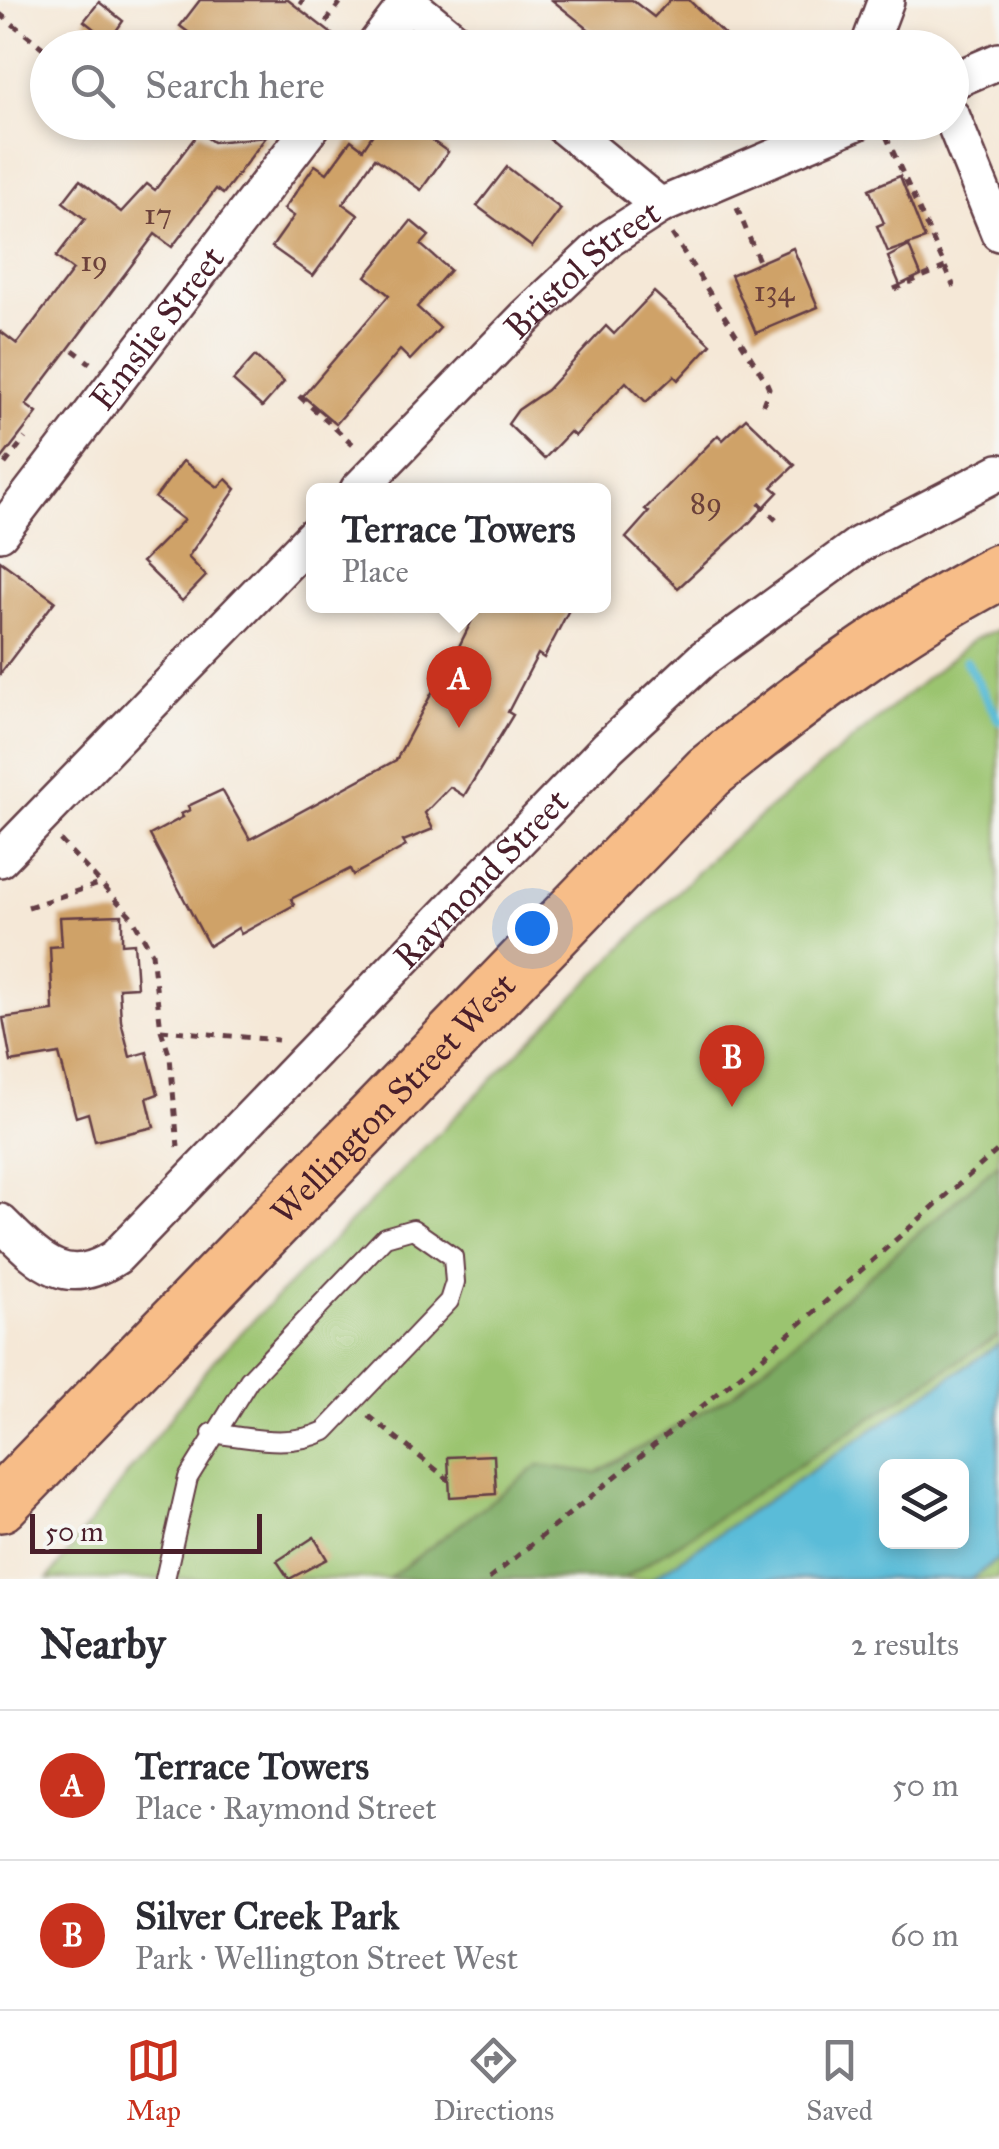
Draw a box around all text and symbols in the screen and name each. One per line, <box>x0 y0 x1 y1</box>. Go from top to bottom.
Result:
search box <box>30 30 969 140</box>
icon: search <box>65 58 120 113</box>
text: Search here <box>145 62 325 108</box>
street label: Bristol Street <box>495 191 668 348</box>
house number: 17 <box>144 196 172 232</box>
street label: Emslie Street <box>81 238 234 419</box>
house number: 19 <box>80 243 108 280</box>
house number: 134 <box>754 273 796 309</box>
popup <box>306 483 611 613</box>
house number: 89 <box>690 485 722 522</box>
text: Terrace Towers <box>341 506 576 552</box>
text: Place <box>341 552 409 591</box>
pin: A <box>426 646 492 728</box>
street label: Raymond Street <box>385 780 578 978</box>
your location <box>507 903 558 954</box>
street label: Wellington Street West <box>262 964 525 1233</box>
pin: B <box>700 1024 764 1107</box>
map controls <box>879 1459 969 1549</box>
button: layers <box>879 1459 969 1549</box>
scale bar <box>30 1509 262 1554</box>
text: 50 m <box>45 1514 104 1549</box>
text: Nearby <box>40 1618 165 1670</box>
text: 2 results <box>851 1625 959 1664</box>
text: Terrace Towers <box>135 1743 369 1789</box>
text: A <box>62 1766 83 1805</box>
text: 50 m <box>892 1766 959 1805</box>
text: Place · Raymond Street <box>135 1789 437 1828</box>
text: Silver Creek Park <box>135 1893 399 1939</box>
text: B <box>62 1916 83 1955</box>
text: 60 m <box>890 1916 959 1955</box>
text: Park · Wellington Street West <box>135 1939 518 1978</box>
tab: Map <box>126 2033 181 2128</box>
tab: Directions <box>433 2033 554 2128</box>
tab: Saved <box>806 2033 873 2128</box>

